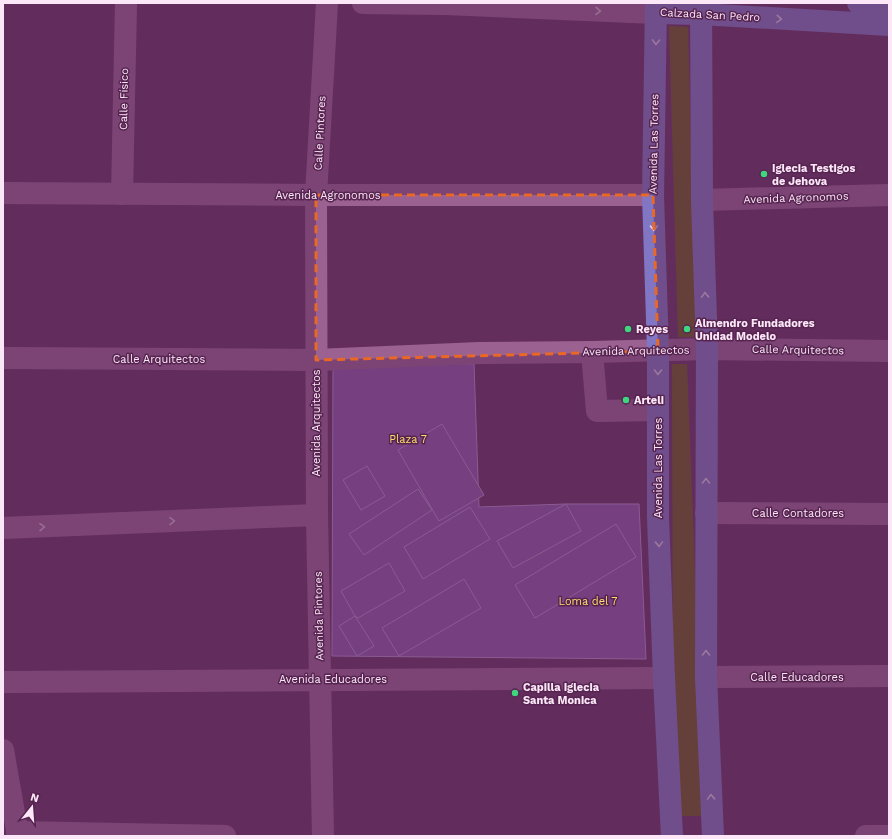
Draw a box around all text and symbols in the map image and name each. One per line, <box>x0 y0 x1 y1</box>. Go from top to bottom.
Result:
one-way arrow <box>595 6 601 15</box>
street label: Calzada San Pedro <box>660 6 760 24</box>
one-way arrow <box>776 14 782 23</box>
one-way arrow <box>652 39 660 45</box>
street label: Calle Físico <box>117 68 131 130</box>
street label: Avenida Las Torres <box>647 94 661 194</box>
street label: Calle Pintores <box>312 95 328 171</box>
place label: Iglecia Testigos de Jehova <box>772 162 855 188</box>
marker: Iglecia Testigos de Jehova <box>759 169 769 179</box>
street label: Avenida Agronomos <box>275 189 381 202</box>
street label: Avenida Agronomos <box>743 190 849 206</box>
one-way arrow <box>650 225 659 231</box>
one-way arrow <box>701 292 709 298</box>
place label: Almendro Fundadores Unidad Modelo <box>695 317 815 343</box>
place label: Reyes <box>636 323 668 336</box>
marker: Reyes <box>623 324 633 334</box>
marker: Almendro Fundadores Unidad Modelo <box>682 324 692 334</box>
street label: Calle Arquitectos <box>752 343 845 357</box>
street label: Avenida Arquitectos <box>582 344 690 358</box>
street label: Calle Arquitectos <box>113 353 205 366</box>
street label: Avenida Arquitectos <box>310 369 323 477</box>
one-way arrow <box>654 369 662 375</box>
place label: Arteli <box>634 394 664 407</box>
marker: Arteli <box>621 395 631 405</box>
street label: Avenida Las Torres <box>652 418 665 518</box>
park label: Plaza 7 <box>389 433 427 446</box>
one-way arrow <box>702 478 710 484</box>
street label: Calle Contadores <box>752 507 844 520</box>
one-way arrow <box>169 517 175 526</box>
one-way arrow <box>39 522 45 531</box>
one-way arrow <box>655 541 664 547</box>
street label: Avenida Pintores <box>312 571 326 661</box>
park label: Loma del 7 <box>559 595 617 608</box>
one-way arrow <box>702 650 710 656</box>
street label: Calle Educadores <box>750 671 844 684</box>
street label: Avenida Educadores <box>279 673 387 686</box>
place label: Capilla Iglecia Santa Monica <box>523 681 600 707</box>
marker: Capilla Iglecia Santa Monica <box>510 688 520 698</box>
north arrow <box>12 787 52 827</box>
text: N <box>29 791 41 805</box>
one-way arrow <box>707 794 715 800</box>

